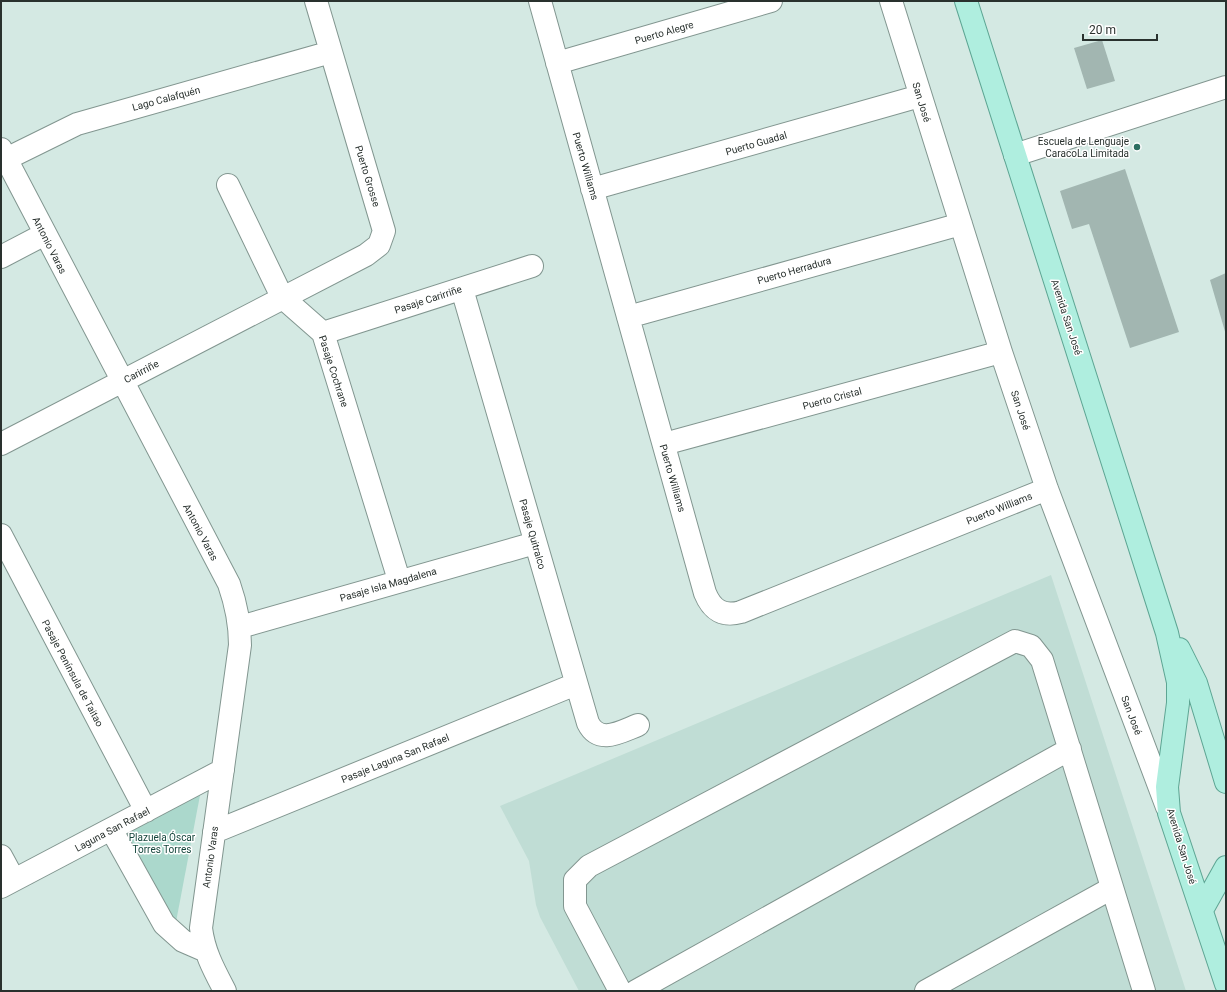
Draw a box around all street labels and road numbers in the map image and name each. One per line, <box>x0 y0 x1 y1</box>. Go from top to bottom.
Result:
street label: Puerto Alegre <box>633 19 695 46</box>
street label: San José <box>910 81 933 123</box>
street label: Lago Calafquén <box>131 84 201 113</box>
street label: Puerto Guadal <box>724 129 788 158</box>
street label: Puerto Williams <box>571 131 600 201</box>
street label: Puerto Grosse <box>353 144 382 208</box>
street label: Antonio Varas <box>30 215 69 276</box>
street label: Puerto Herradura <box>756 255 832 286</box>
street label: Avenida San José <box>1049 278 1084 356</box>
street label: Pasaje Carirriñe <box>393 283 463 316</box>
street label: Pasaje Cochrane <box>317 334 350 408</box>
street label: Carirriñe <box>122 358 161 385</box>
street label: Puerto Cristal <box>801 385 863 412</box>
street label: San José <box>1009 389 1032 431</box>
street label: Puerto Williams <box>658 443 687 513</box>
street label: Puerto Williams <box>965 490 1034 527</box>
street label: Pasaje Quitralco <box>517 498 548 571</box>
street label: Antonio Varas <box>181 502 220 562</box>
street label: Pasaje Isla Magdalena <box>338 565 438 604</box>
street label: Pasaje Península de Taitao <box>40 618 106 729</box>
street label: San José <box>1119 694 1144 736</box>
street label: Pasaje Laguna San Rafael <box>340 732 451 785</box>
street label: Laguna San Rafael <box>73 805 151 854</box>
street label: Avenida San José <box>1165 807 1198 886</box>
street label: Antonio Varas <box>201 825 220 889</box>

